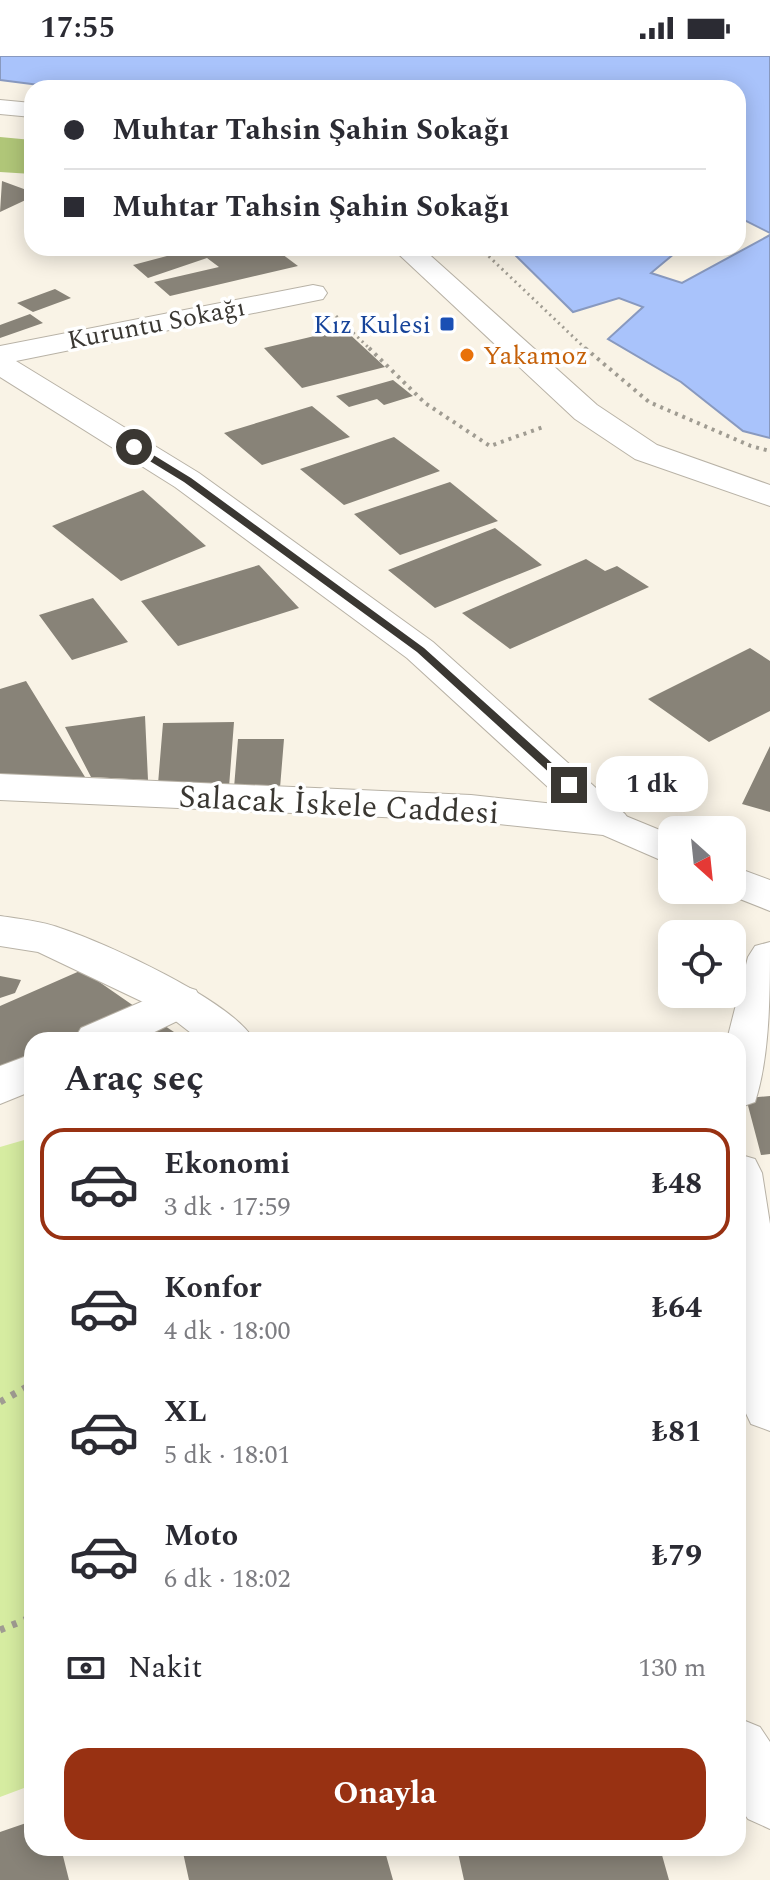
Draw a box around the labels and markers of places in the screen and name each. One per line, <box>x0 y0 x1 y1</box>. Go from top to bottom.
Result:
place label: Kız Kulesi <box>313 305 431 345</box>
marker: Kız Kulesi <box>438 315 456 333</box>
place label: Yakamoz <box>483 336 588 376</box>
marker: Yakamoz <box>458 346 476 364</box>

